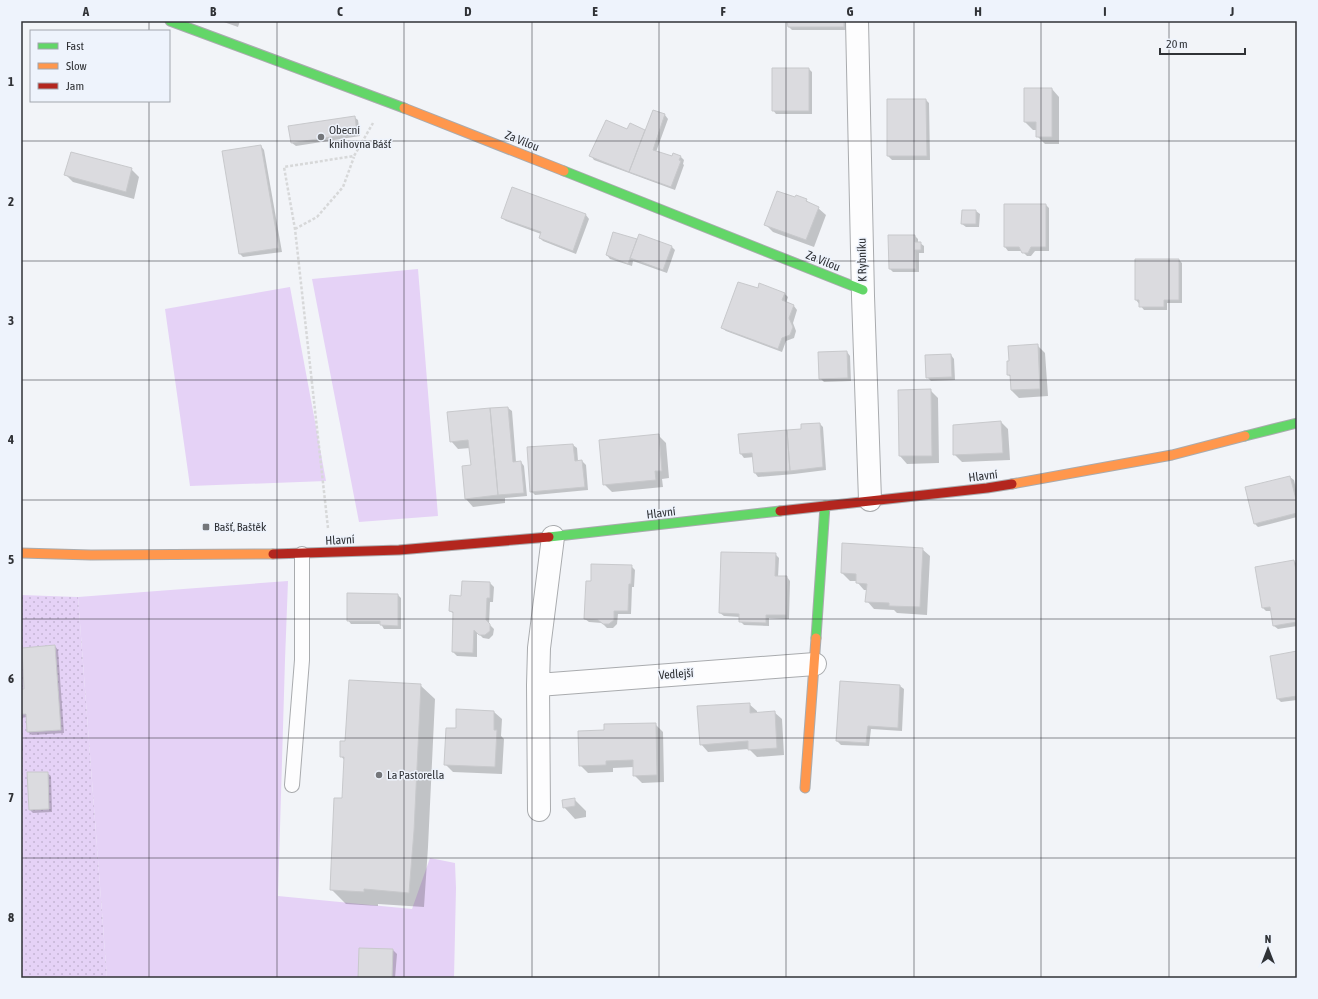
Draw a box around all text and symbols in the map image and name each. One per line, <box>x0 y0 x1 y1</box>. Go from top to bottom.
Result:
text: A <box>82 4 90 19</box>
text: B <box>210 4 217 19</box>
text: C <box>337 4 343 19</box>
text: D <box>464 4 472 19</box>
text: E <box>592 4 598 19</box>
text: F <box>720 4 726 19</box>
text: G <box>847 4 854 19</box>
text: H <box>974 4 982 19</box>
text: I <box>1103 4 1107 19</box>
text: J <box>1229 4 1234 19</box>
legend <box>30 30 170 102</box>
scale bar <box>1160 30 1245 56</box>
text: 20 m <box>1166 37 1188 51</box>
text: Fast <box>66 39 84 53</box>
text: Slow <box>66 59 87 73</box>
text: 1 <box>8 74 14 89</box>
text: Jam <box>66 79 84 93</box>
place label: Obecní knihovna Bášť <box>329 123 392 151</box>
street label: Za Vilou <box>503 128 541 154</box>
marker: Obecní knihovna Bášť <box>316 132 326 142</box>
text: 2 <box>8 194 14 209</box>
street label: K Rybníku <box>855 238 869 282</box>
street label: Za Vilou <box>804 248 842 274</box>
text: 3 <box>8 313 14 328</box>
text: 4 <box>7 432 14 447</box>
street label: Hlavní <box>968 467 999 485</box>
street label: Hlavní <box>646 504 677 522</box>
place label: Bašť, Baštěk <box>214 520 267 534</box>
marker: Bašť, Baštěk <box>201 522 211 532</box>
street label: Hlavní <box>325 532 355 548</box>
text: 5 <box>8 552 14 567</box>
street label: Vedlejší <box>658 666 694 682</box>
text: 6 <box>8 671 14 686</box>
place label: La Pastorella <box>387 768 444 782</box>
marker: La Pastorella <box>374 770 384 780</box>
text: 7 <box>8 790 14 805</box>
text: 8 <box>8 910 14 925</box>
north arrow <box>1248 929 1288 969</box>
text: N <box>1265 933 1271 945</box>

